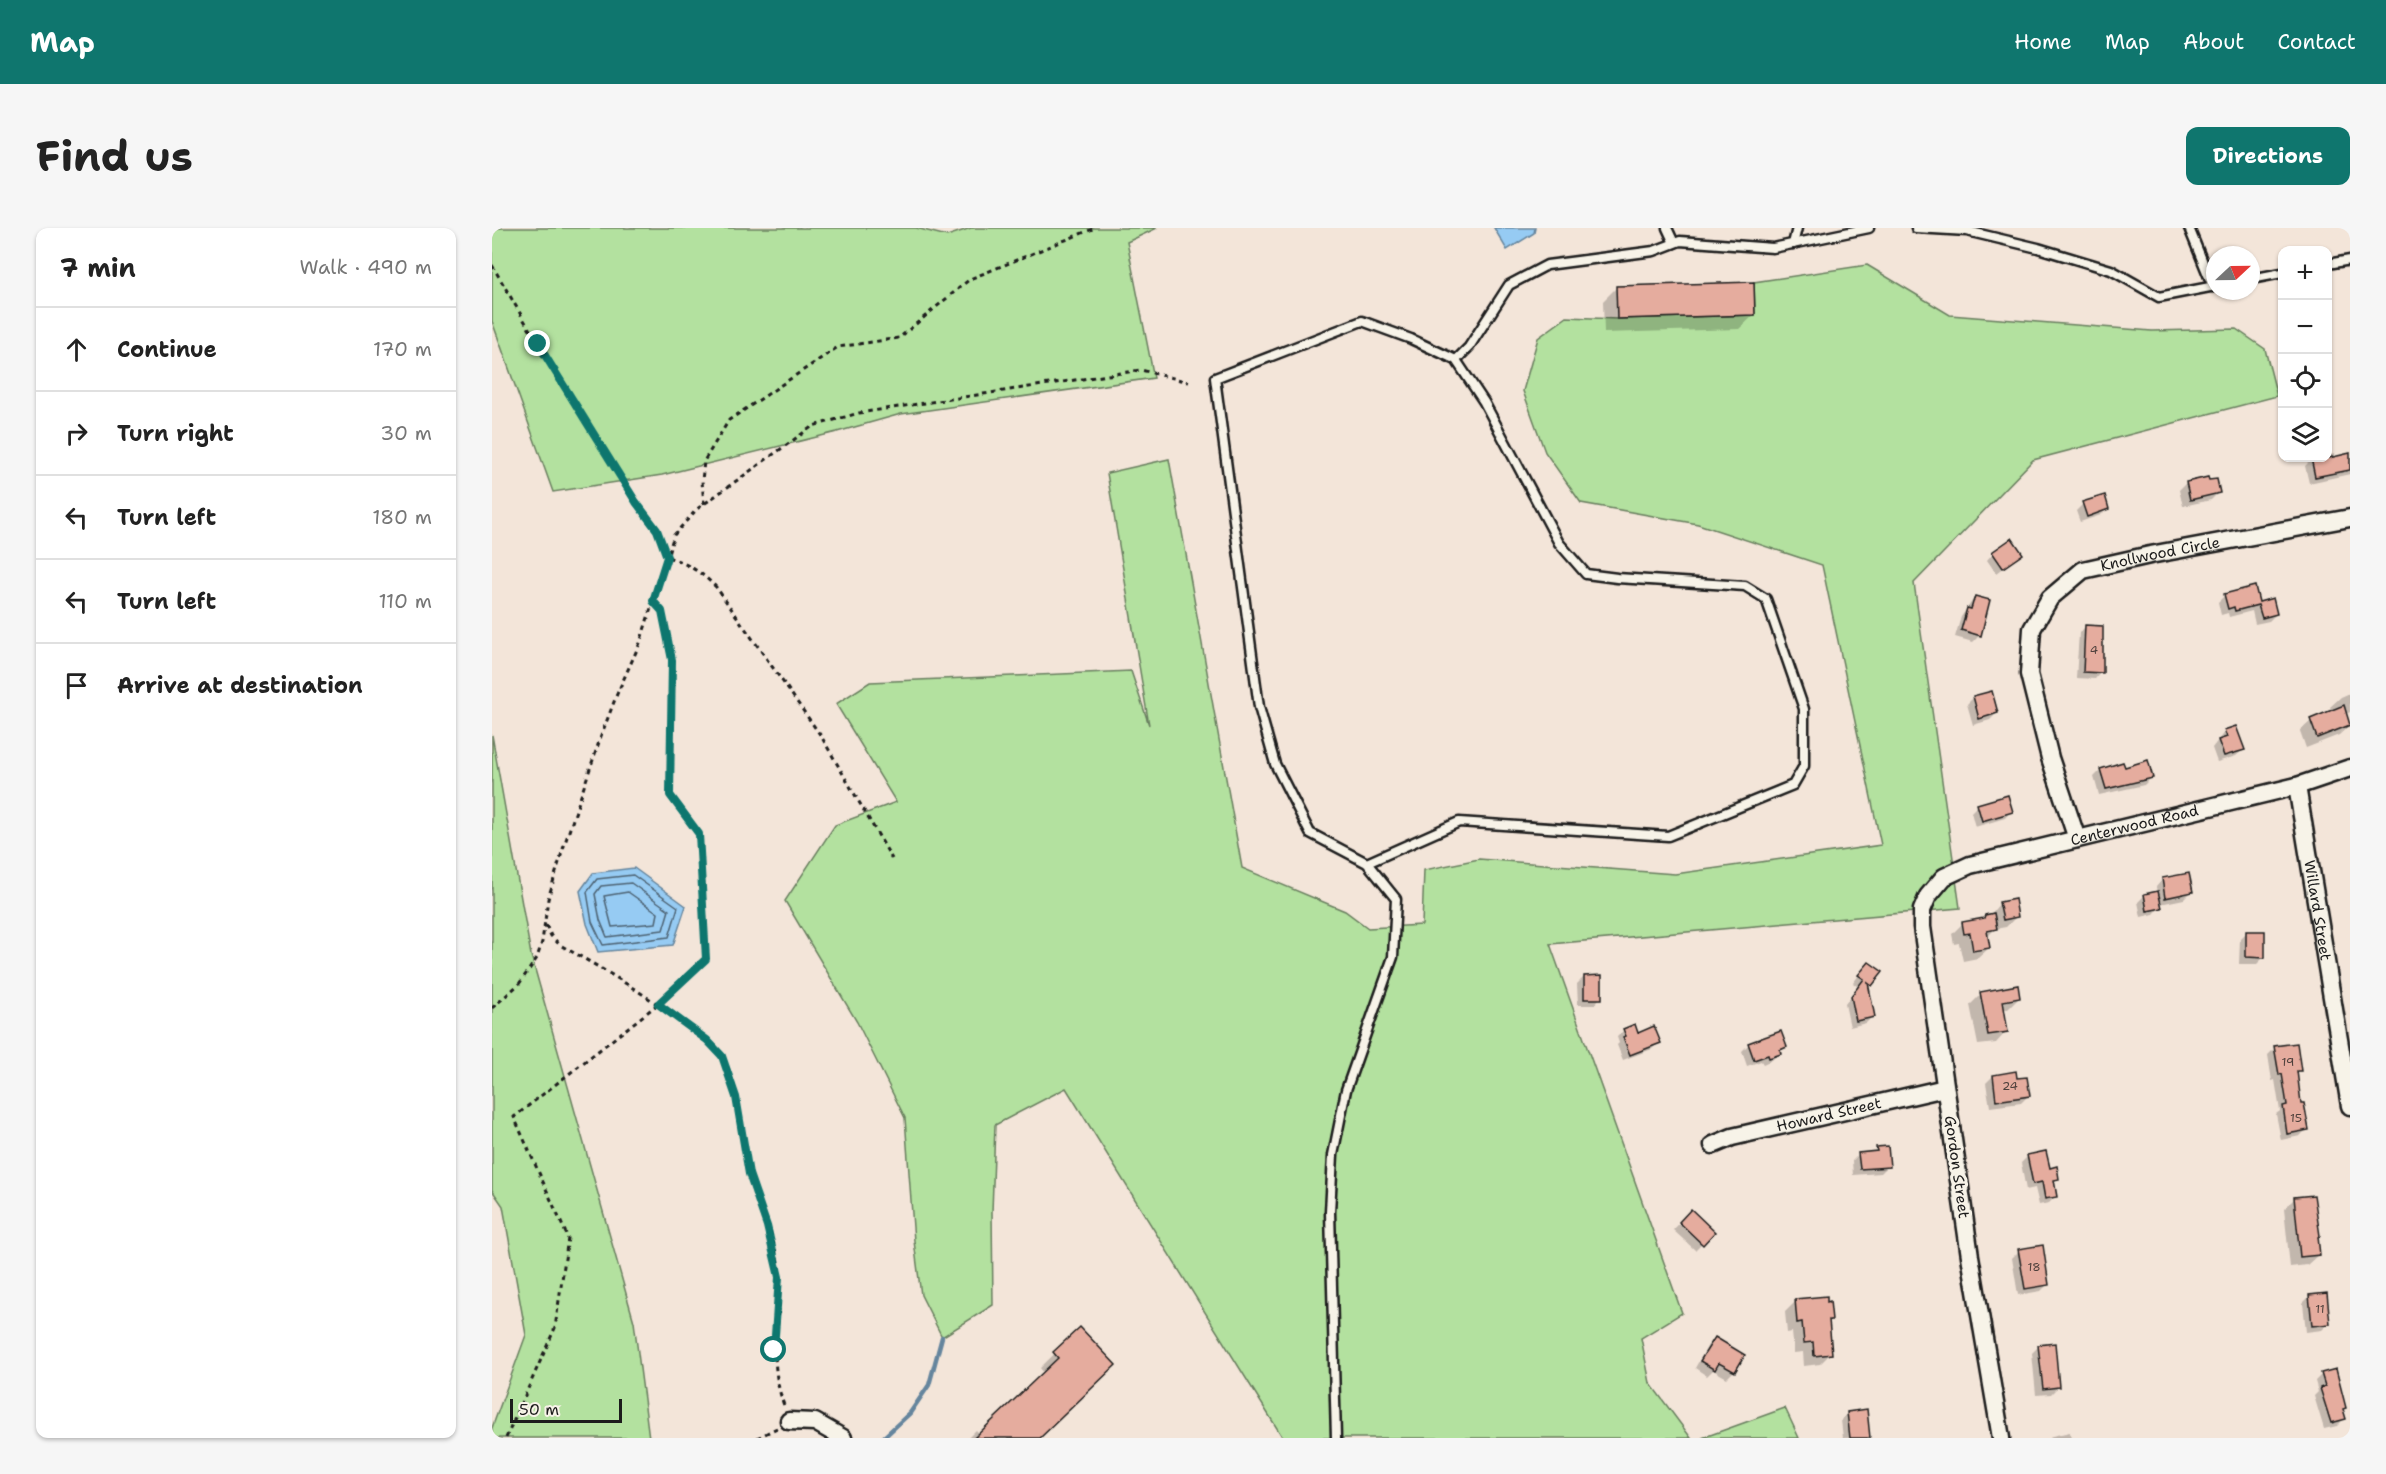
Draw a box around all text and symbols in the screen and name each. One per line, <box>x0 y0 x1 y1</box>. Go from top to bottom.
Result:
text: Map <box>30 23 95 61</box>
text: Home <box>2014 28 2072 56</box>
text: Map <box>2105 28 2150 56</box>
text: About <box>2183 28 2244 56</box>
text: Contact <box>2277 28 2356 56</box>
button: Directions <box>2186 127 2350 185</box>
text: Find us <box>36 128 193 184</box>
north arrow <box>2206 246 2260 300</box>
map controls <box>2278 246 2332 462</box>
button: + <box>2278 246 2332 300</box>
text: 7 min <box>60 250 136 285</box>
text: Walk · 490 m <box>300 254 432 280</box>
button: − <box>2278 300 2332 354</box>
route end <box>524 330 550 356</box>
icon: ahead <box>60 333 93 366</box>
text: Continue <box>117 335 217 364</box>
text: 170 m <box>373 336 432 362</box>
button: locate <box>2278 354 2332 408</box>
button: layers <box>2278 408 2332 462</box>
icon: right <box>60 417 93 450</box>
text: Turn right <box>117 419 234 448</box>
text: 30 m <box>380 420 432 446</box>
icon: left <box>60 501 93 534</box>
text: Turn left <box>117 503 216 532</box>
text: 180 m <box>372 504 432 530</box>
street label: Knollwood Circle <box>2098 532 2222 576</box>
icon: left <box>60 585 93 618</box>
text: Turn left <box>117 587 216 616</box>
text: 110 m <box>378 588 432 614</box>
house number: 4 <box>2090 642 2098 658</box>
icon: arrive <box>60 669 93 702</box>
text: Arrive at destination <box>117 671 363 700</box>
street label: Centerwood Road <box>2068 800 2201 850</box>
street label: Willard Street <box>2299 858 2336 962</box>
house number: 19 <box>2282 1054 2294 1070</box>
house number: 24 <box>2002 1078 2018 1094</box>
street label: Howard Street <box>1775 1093 1883 1136</box>
house number: 15 <box>2290 1110 2302 1126</box>
street label: Gordon Street <box>1940 1114 1974 1220</box>
house number: 18 <box>2027 1259 2041 1275</box>
house number: 11 <box>2315 1301 2325 1317</box>
route start <box>760 1336 786 1362</box>
scale bar <box>510 1396 622 1424</box>
text: 50 m <box>519 1399 559 1420</box>

